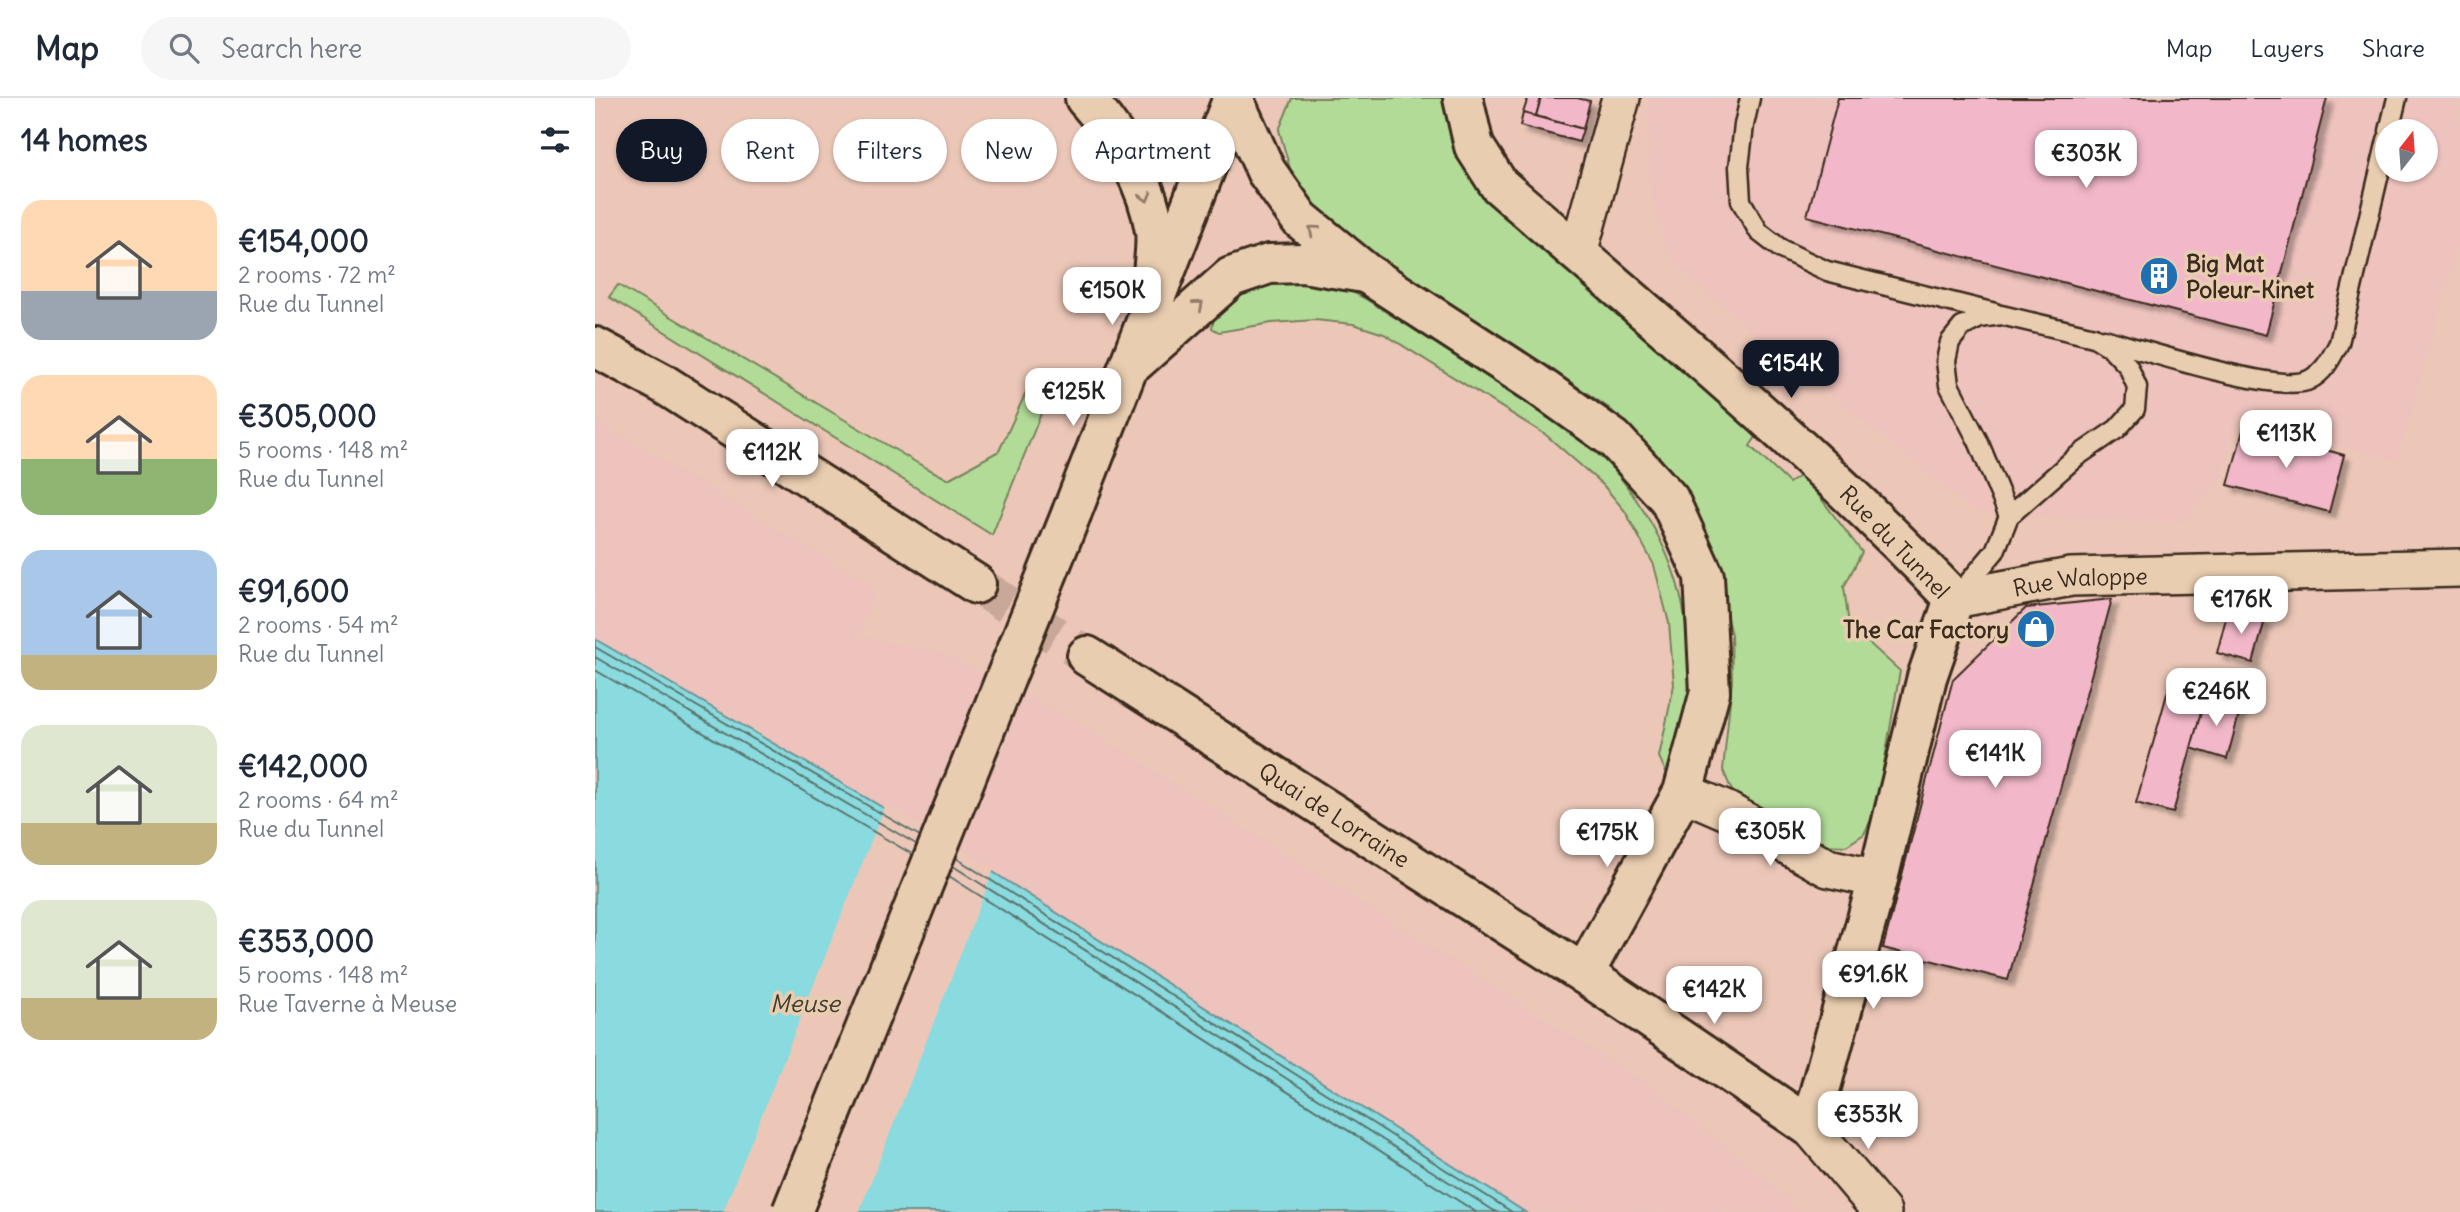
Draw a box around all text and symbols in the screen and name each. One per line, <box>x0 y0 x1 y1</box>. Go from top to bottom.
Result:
search box <box>141 17 631 80</box>
text: Map <box>35 27 99 69</box>
icon: search <box>165 29 203 67</box>
text: Search here <box>221 32 362 65</box>
text: Map <box>2166 33 2212 63</box>
text: Layers <box>2250 33 2324 63</box>
text: Share <box>2362 33 2425 63</box>
chip: Buy <box>616 119 707 182</box>
chip: Rent <box>721 119 819 182</box>
chip: Filters <box>833 119 947 182</box>
chip: New <box>961 119 1057 182</box>
chip: Apartment <box>1071 119 1235 182</box>
north arrow <box>2375 119 2438 182</box>
map controls <box>2375 119 2438 182</box>
text: 14 homes <box>21 121 148 159</box>
icon: filters <box>536 121 574 159</box>
pin: €303K <box>2037 130 2135 190</box>
text: €303K <box>2051 138 2121 167</box>
one-way arrow <box>1137 191 1152 203</box>
text: €154,000 <box>238 222 369 260</box>
one-way arrow <box>1308 226 1321 238</box>
icon: home <box>77 228 161 312</box>
place label: Big Mat Poleur-Kinet <box>2186 249 2314 304</box>
building icon: Big Mat Poleur-Kinet <box>2138 255 2180 297</box>
text: 2 rooms · 72 m² <box>238 260 396 289</box>
pin: €150K <box>1063 268 1161 327</box>
text: €150K <box>1079 275 1145 304</box>
text: Rue du Tunnel <box>238 289 384 318</box>
one-way arrow <box>1190 301 1203 313</box>
pin: €154K <box>1742 341 1840 400</box>
text: €154K <box>1759 348 1823 377</box>
pin: €125K <box>1024 368 1122 428</box>
text: €125K <box>1041 376 1105 405</box>
text: €305,000 <box>238 397 377 435</box>
icon: home <box>77 403 161 487</box>
pin: €113K <box>2237 410 2335 470</box>
text: €113K <box>2256 418 2316 447</box>
pin: €112K <box>723 430 821 489</box>
text: 5 rooms · 148 m² <box>238 435 408 464</box>
text: €112K <box>742 437 802 466</box>
text: Rue du Tunnel <box>238 464 384 493</box>
street label: Rue du Tunnel <box>1834 479 1956 605</box>
street label: Rue Waloppe <box>2010 561 2148 602</box>
text: €91,600 <box>238 572 350 610</box>
pin: €176K <box>2192 576 2290 636</box>
icon: home <box>77 578 161 662</box>
text: €176K <box>2210 584 2272 613</box>
shop icon: The Car Factory <box>2015 608 2057 650</box>
text: 2 rooms · 54 m² <box>238 610 399 639</box>
place label: The Car Factory <box>1843 615 2009 644</box>
text: Rue du Tunnel <box>238 639 384 668</box>
pin: €246K <box>2167 668 2265 728</box>
text: €246K <box>2182 676 2250 705</box>
pin: €141K <box>1946 730 2044 790</box>
text: €141K <box>1965 738 2025 767</box>
text: €142,000 <box>238 747 368 785</box>
icon: home <box>77 753 161 837</box>
street label: Quai de Lorraine <box>1254 755 1416 873</box>
text: 2 rooms · 64 m² <box>238 785 399 814</box>
pin: €305K <box>1721 808 1819 868</box>
pin: €175K <box>1558 810 1656 869</box>
text: Rue du Tunnel <box>238 814 384 843</box>
text: €305K <box>1735 816 1805 845</box>
text: €175K <box>1576 817 1638 846</box>
text: €353,000 <box>238 922 374 960</box>
icon: home <box>77 928 161 1012</box>
pin: €91.6K <box>1816 951 1930 1011</box>
text: €91.6K <box>1838 959 1908 988</box>
text: 5 rooms · 148 m² <box>238 960 408 989</box>
pin: €142K <box>1665 967 1763 1026</box>
text: €142K <box>1682 974 1746 1003</box>
water label: Meuse <box>770 988 842 1018</box>
text: Rue Taverne à Meuse <box>238 989 457 1018</box>
pin: €353K <box>1819 1091 1917 1151</box>
text: €353K <box>1834 1099 1902 1128</box>

